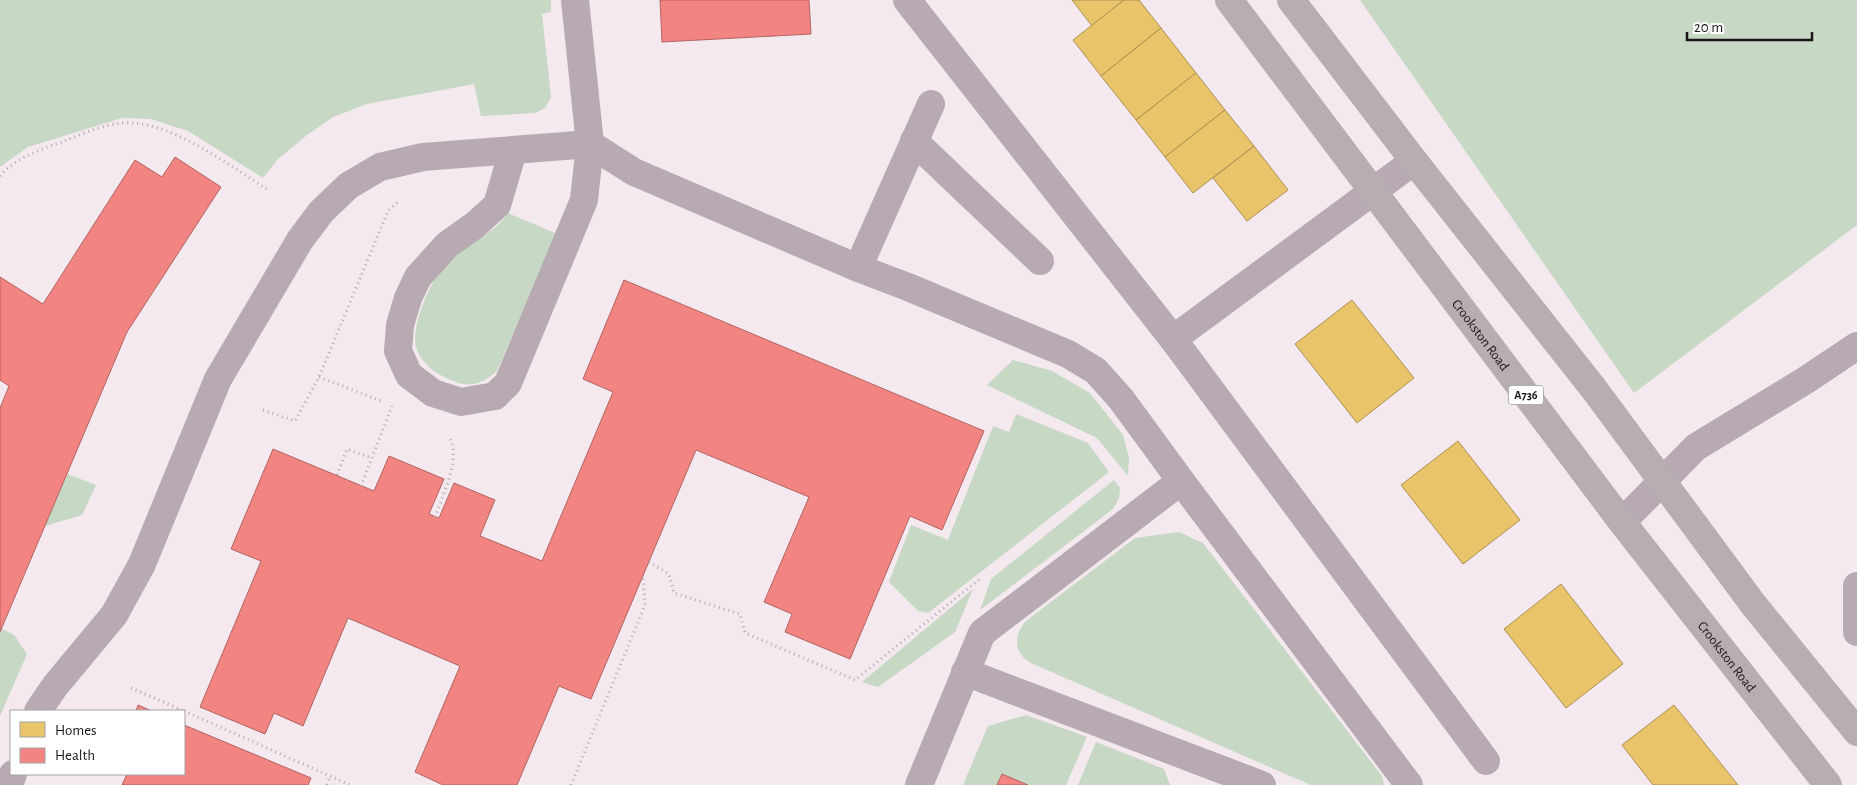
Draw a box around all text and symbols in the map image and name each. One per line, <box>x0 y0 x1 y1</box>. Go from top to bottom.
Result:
scale bar <box>1687 10 1812 42</box>
text: 20 m <box>1694 20 1723 35</box>
street label: Crookston Road <box>1449 297 1511 374</box>
road number: A736 <box>1508 386 1544 404</box>
street label: Crookston Road <box>1695 619 1758 695</box>
legend <box>10 710 185 775</box>
text: Homes <box>55 723 97 738</box>
text: Health <box>55 748 95 763</box>

